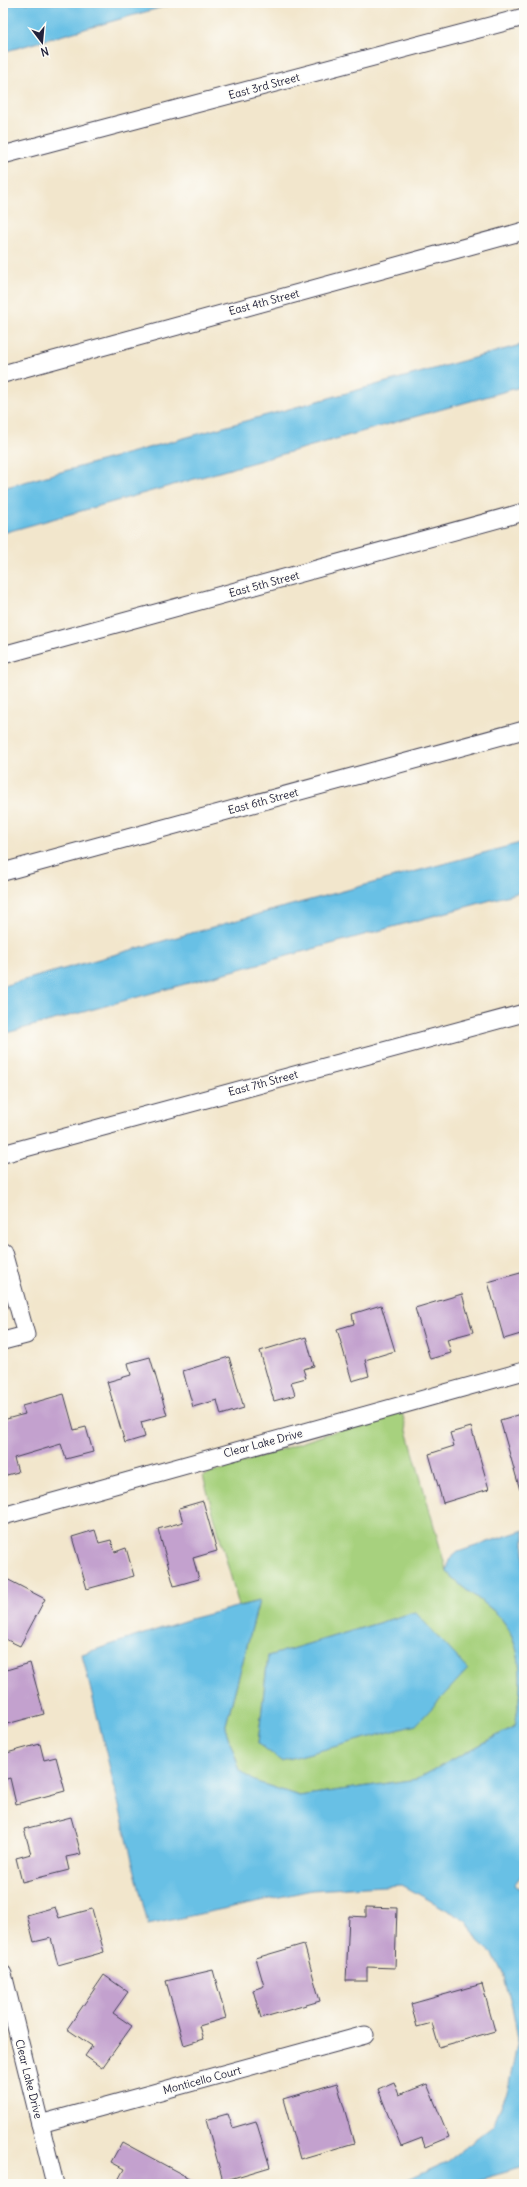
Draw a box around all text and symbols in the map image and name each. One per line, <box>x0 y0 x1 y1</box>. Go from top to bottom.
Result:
north arrow <box>22 22 62 62</box>
text: N <box>39 44 50 59</box>
street label: East 3rd Street <box>227 70 301 102</box>
street label: East 4th Street <box>227 286 301 318</box>
street label: East 5th Street <box>227 568 301 600</box>
street label: East 6th Street <box>226 785 300 817</box>
street label: East 7th Street <box>227 1067 300 1099</box>
street label: Clear Lake Drive <box>222 1426 304 1460</box>
street label: Clear Lake Drive <box>12 2038 46 2120</box>
street label: Monticello Court <box>161 2063 243 2097</box>

